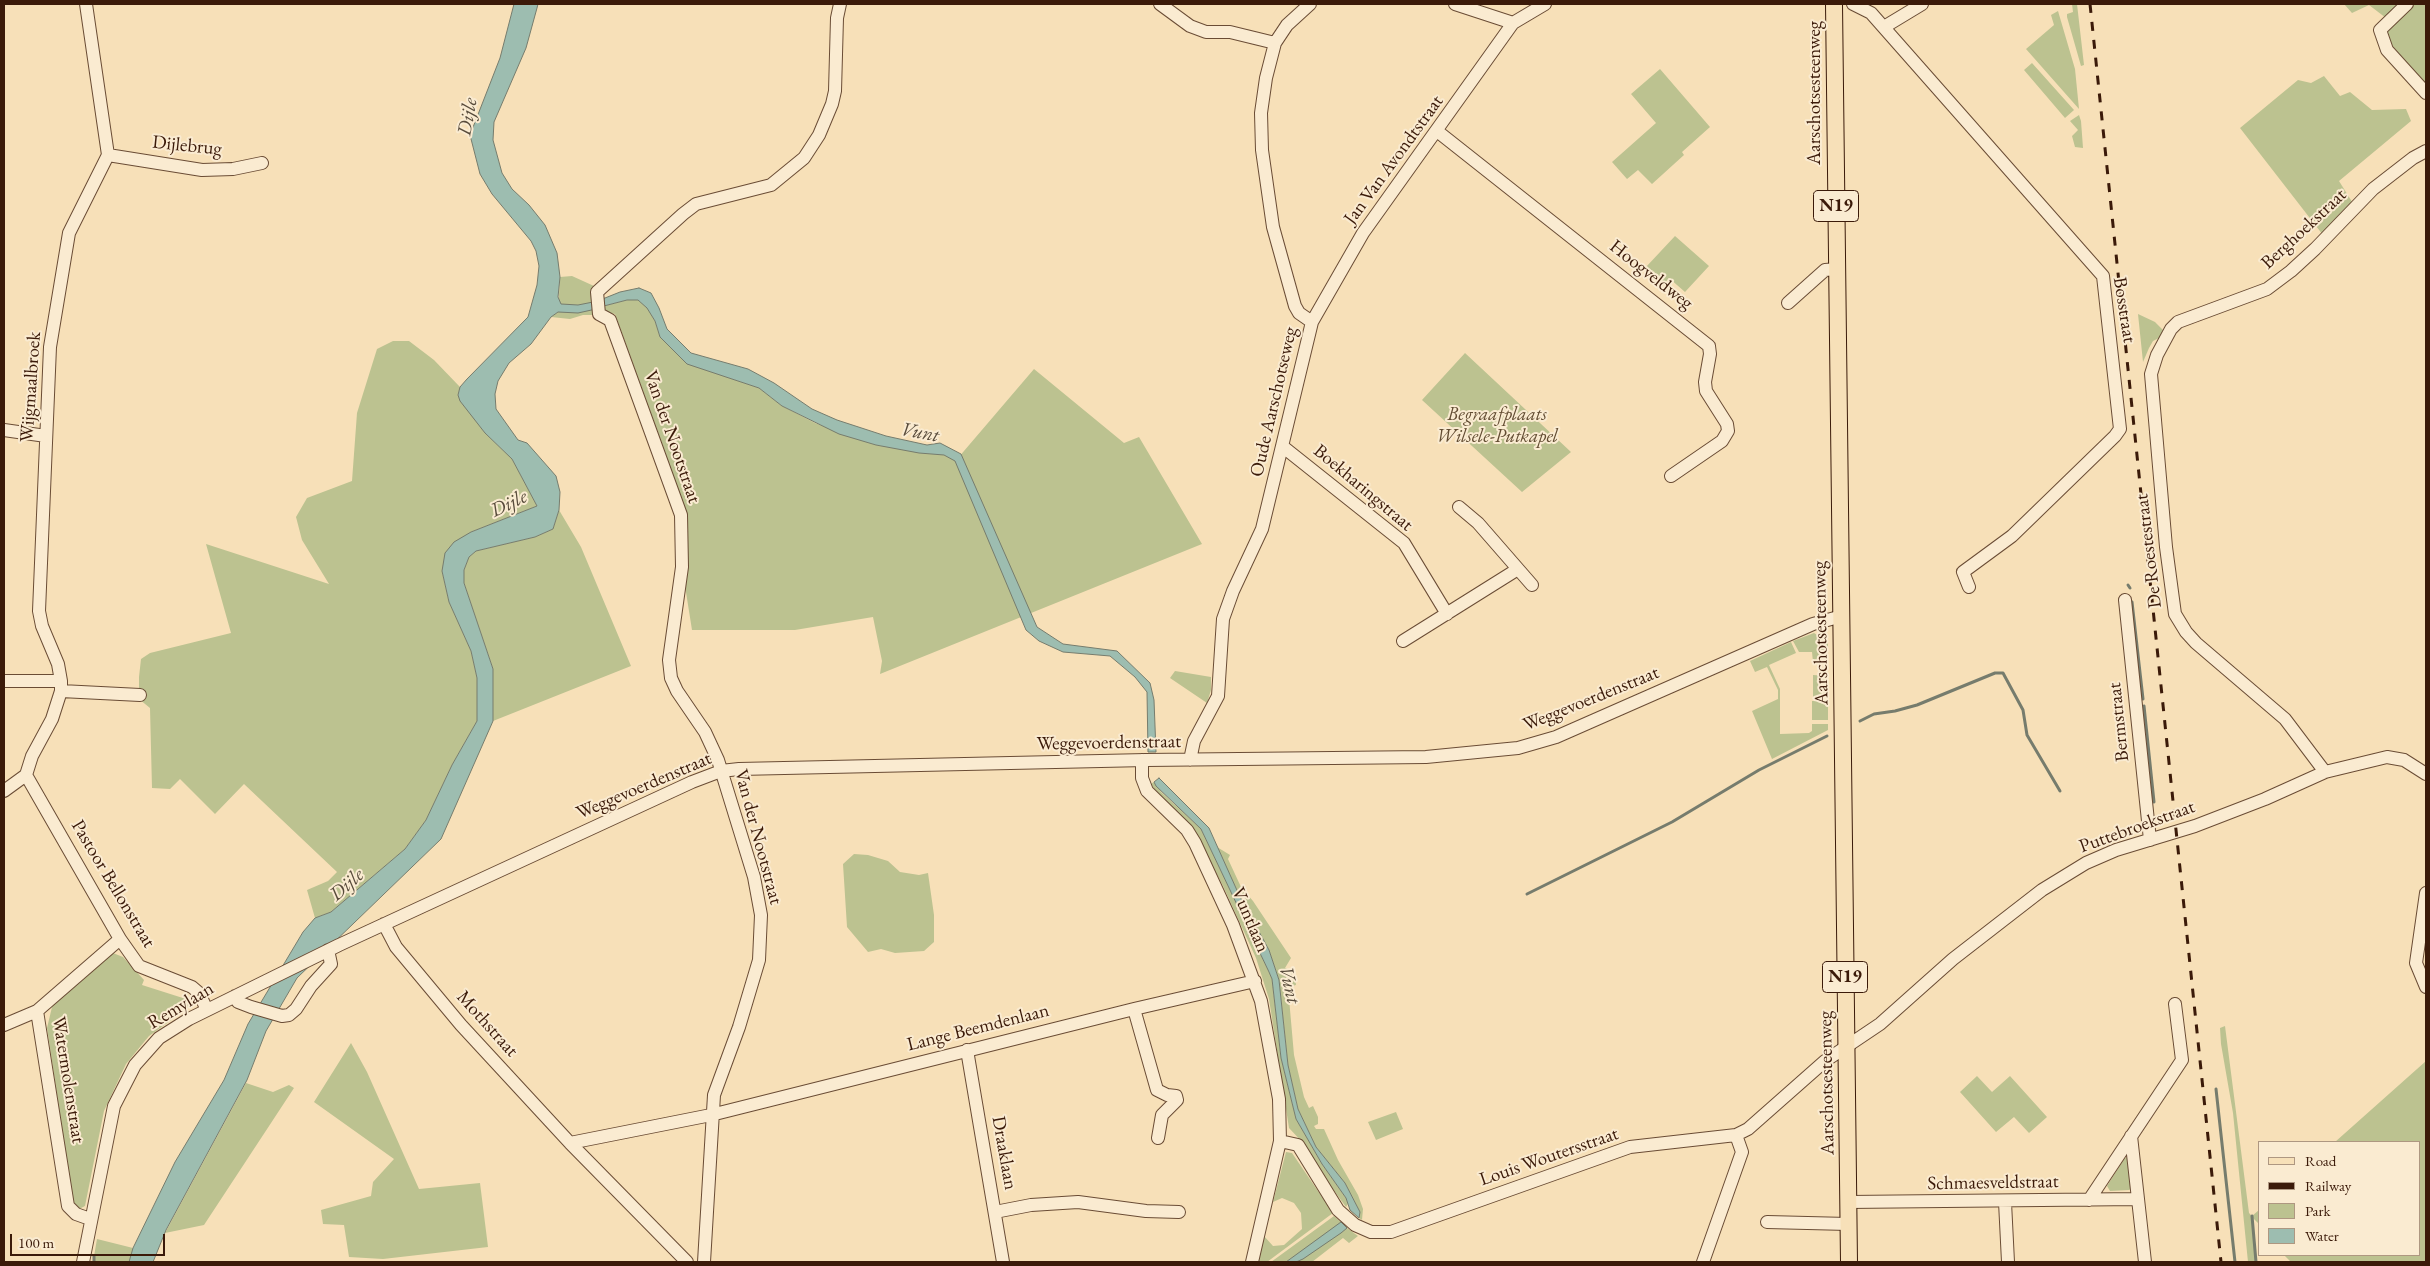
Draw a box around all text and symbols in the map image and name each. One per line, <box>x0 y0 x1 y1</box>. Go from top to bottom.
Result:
street label: Aarschotsesteenweg <box>1804 21 1826 165</box>
street label: Jan Van Avondtstraat <box>1339 91 1449 229</box>
water label: Dijle <box>453 96 483 138</box>
street label: Dijlebrug <box>151 131 223 161</box>
street label: Berghoekstraat <box>2257 184 2351 274</box>
road number: N19 <box>1814 190 1858 222</box>
street label: Hoogveldweg <box>1605 235 1697 315</box>
street label: Bosstraat <box>2108 275 2140 345</box>
street label: Oude Aarschotseweg <box>1246 325 1302 479</box>
street label: Wijgmaalbroek <box>16 331 46 443</box>
street label: Van der Nootstraat <box>639 368 705 506</box>
park label: Begraafplaats Wilsele-Putkapel <box>1436 404 1558 448</box>
water label: Vunt <box>899 418 941 448</box>
street label: Boekharingstraat <box>1309 440 1417 536</box>
water label: Dijle <box>487 485 531 523</box>
street label: De Roestestraat <box>2131 493 2167 609</box>
street label: Aarschotsesteenweg <box>1808 561 1834 705</box>
street label: Weggevoerdenstraat <box>1520 661 1662 737</box>
street label: Bermstraat <box>2104 681 2134 763</box>
street label: Weggevoerdenstraat <box>1037 730 1181 756</box>
street label: Weggevoerdenstraat <box>573 747 715 825</box>
street label: Van der Nootstraat <box>729 767 787 907</box>
street label: Puttebroekstraat <box>2076 796 2198 858</box>
street label: Pastoor Bellonstraat <box>66 816 160 952</box>
water label: Dijle <box>325 863 369 907</box>
street label: Vuntlaan <box>1226 884 1274 956</box>
road number: N19 <box>1822 962 1868 992</box>
water label: Vunt <box>1273 964 1305 1006</box>
street label: Remylaan <box>144 977 218 1035</box>
street label: Mothstraat <box>451 986 523 1062</box>
street label: Lange Beemdenlaan <box>905 999 1051 1057</box>
street label: Aarschotsesteenweg <box>1814 1011 1840 1155</box>
street label: Watermolenstraat <box>47 1015 89 1145</box>
street label: Draaklaan <box>986 1114 1022 1192</box>
street label: Louis Woutersstraat <box>1477 1123 1621 1191</box>
legend <box>2258 1141 2420 1256</box>
text: Road <box>2305 1151 2336 1170</box>
street label: Schmaesveldstraat <box>1927 1170 2059 1196</box>
text: Railway <box>2305 1176 2351 1195</box>
text: Park <box>2305 1201 2331 1220</box>
scale bar <box>12 1224 168 1256</box>
text: Water <box>2305 1226 2339 1245</box>
text: 100 m <box>18 1233 54 1252</box>

